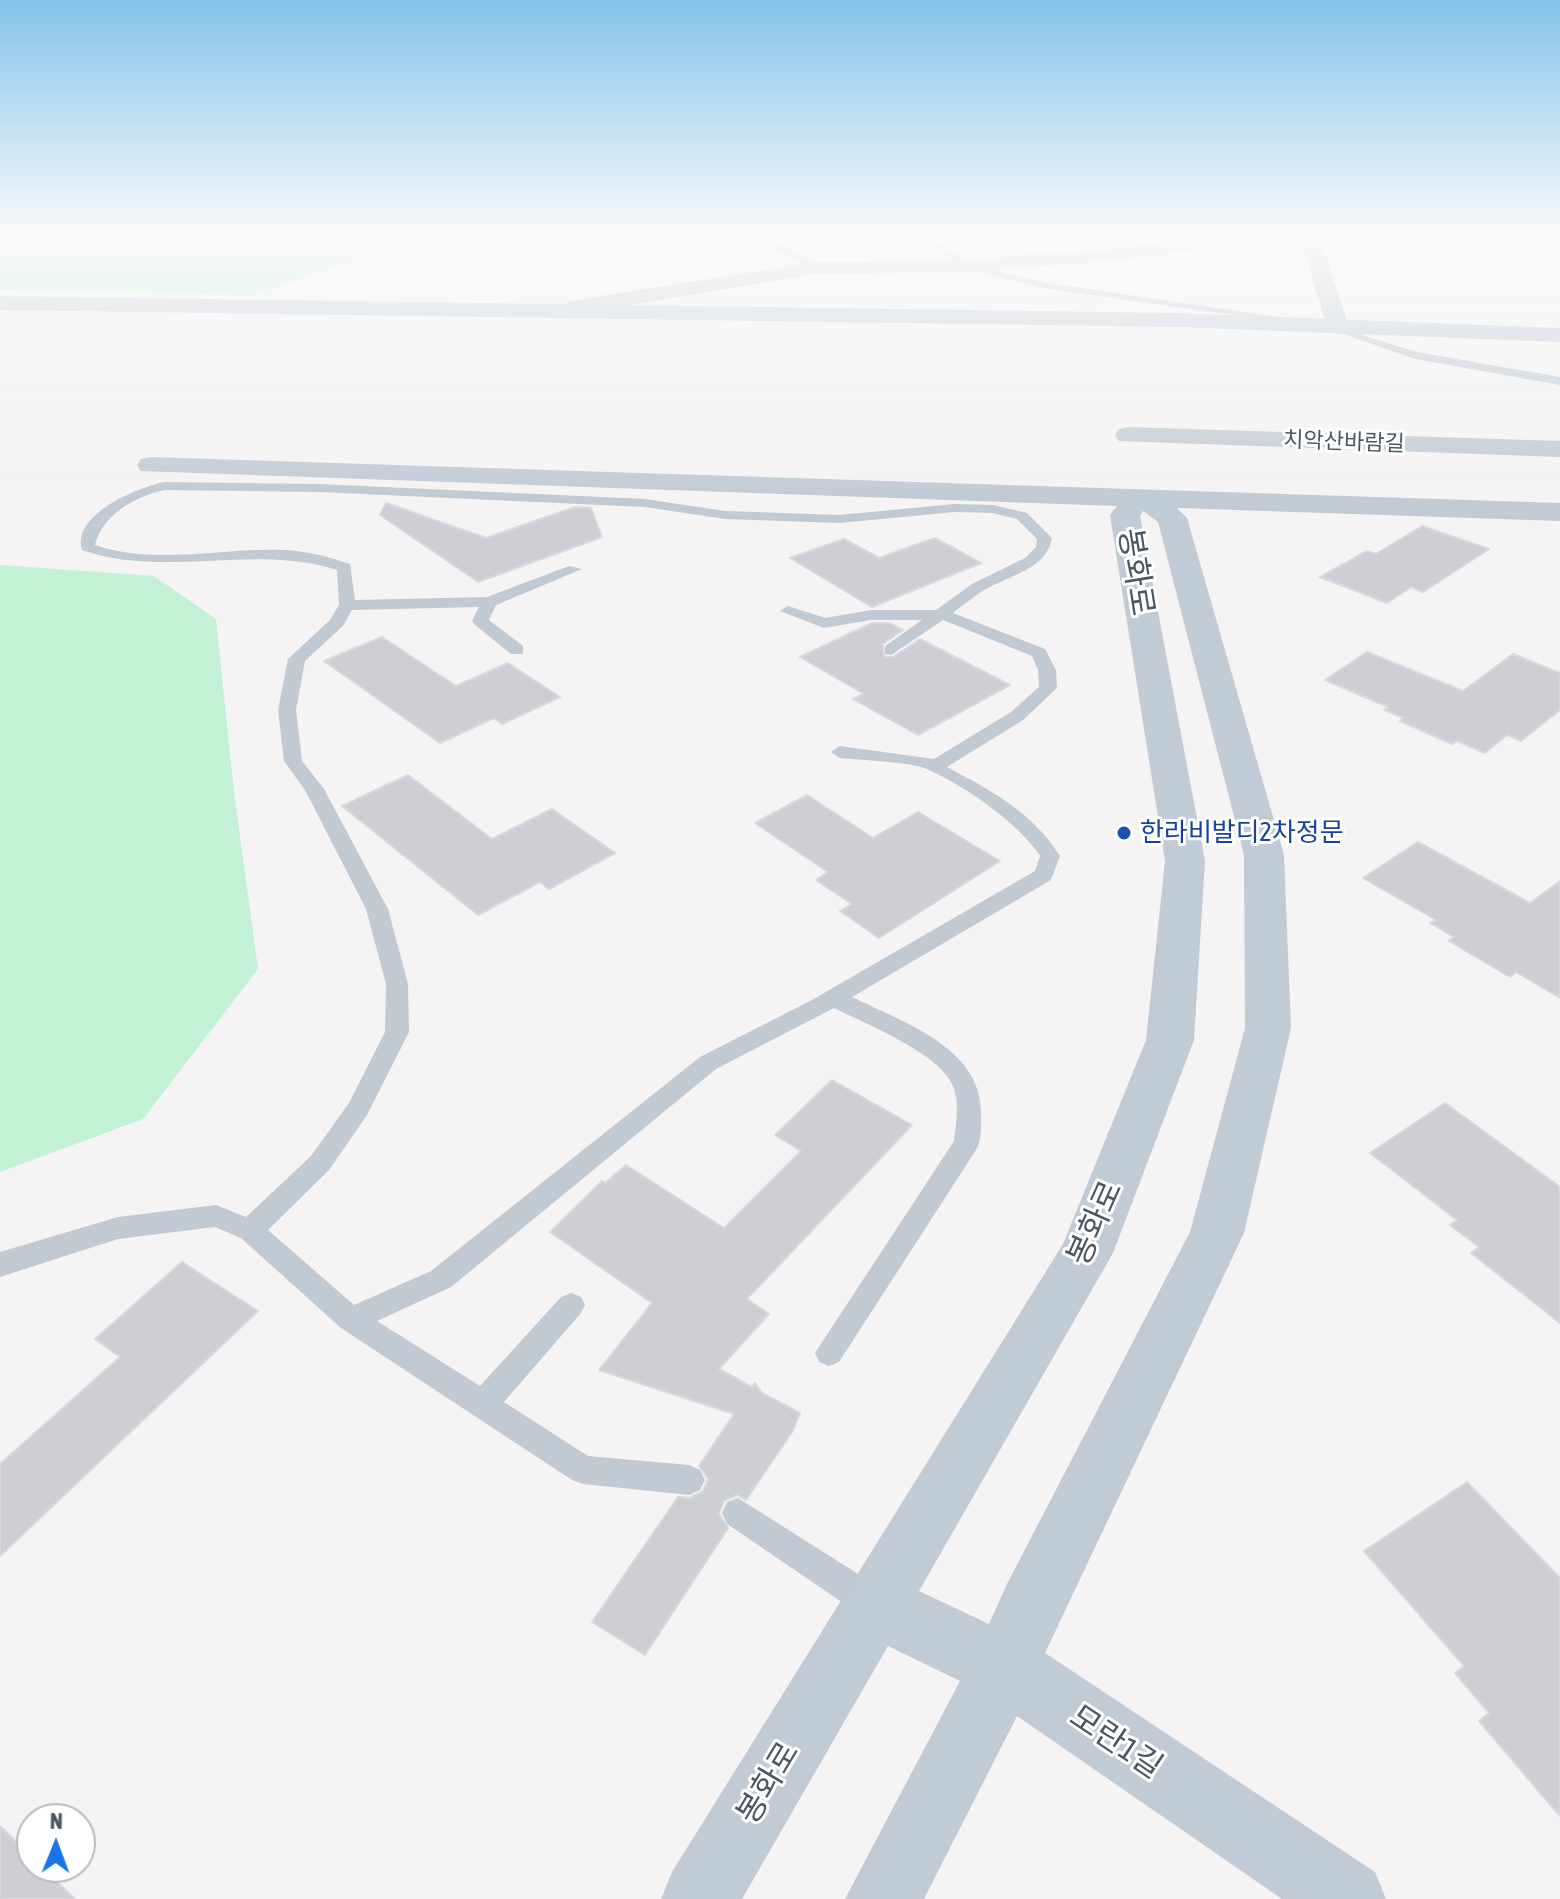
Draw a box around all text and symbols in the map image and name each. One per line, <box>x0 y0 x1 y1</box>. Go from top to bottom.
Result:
street label: 치악산바람길 <box>1283 427 1405 457</box>
street label: 봉화로 <box>1110 525 1162 619</box>
place label: 한라비발디2차정문 <box>1140 817 1344 849</box>
marker: 한라비발디2차정문 <box>1115 824 1133 842</box>
street label: 봉화로 <box>1059 1175 1131 1271</box>
street label: 모란1길 <box>1062 1697 1170 1787</box>
street label: 봉화로 <box>729 1735 807 1831</box>
north arrow <box>16 1803 96 1883</box>
text: N <box>50 1808 63 1834</box>

